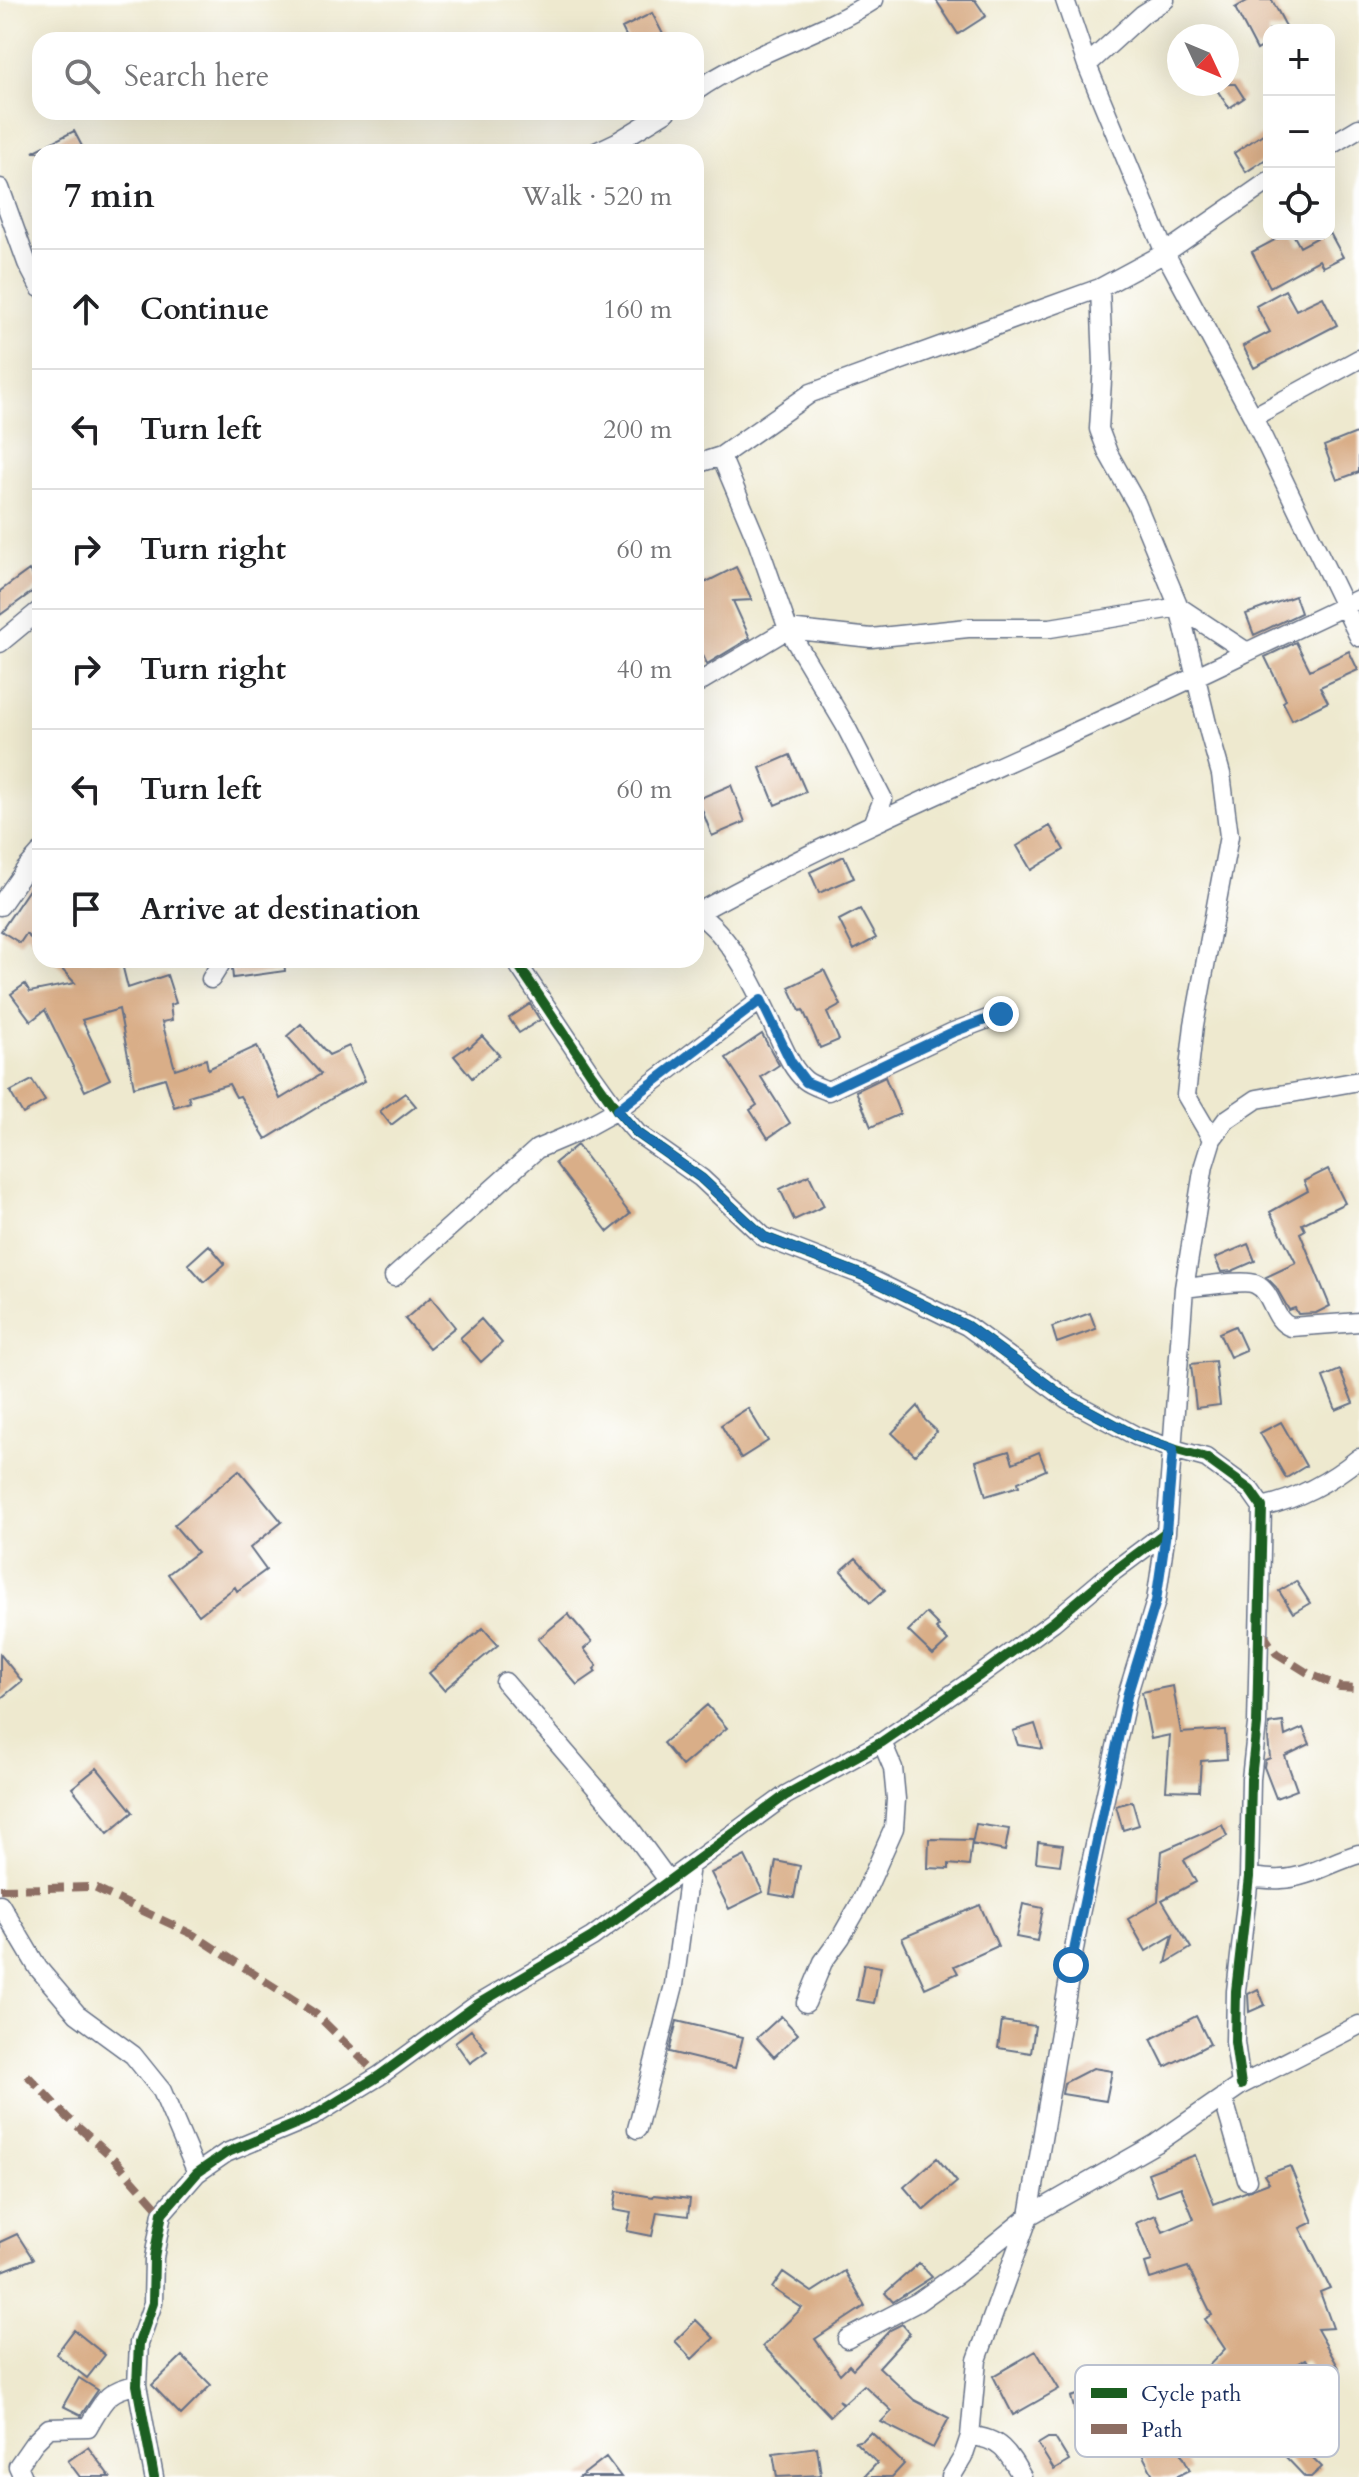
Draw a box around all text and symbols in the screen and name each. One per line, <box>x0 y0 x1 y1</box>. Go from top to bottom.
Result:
north arrow <box>1167 24 1239 96</box>
map controls <box>1263 24 1335 240</box>
button: + <box>1263 24 1335 96</box>
search box <box>32 32 704 120</box>
icon: search <box>60 54 104 98</box>
text: Search here <box>124 56 269 97</box>
button: − <box>1263 96 1335 168</box>
button: locate <box>1263 168 1335 240</box>
text: 7 min <box>64 173 155 219</box>
text: Walk · 520 m <box>522 179 672 214</box>
icon: ahead <box>64 287 108 331</box>
text: Continue <box>140 289 269 330</box>
text: 160 m <box>603 292 672 327</box>
icon: left <box>64 407 108 451</box>
text: Turn left <box>140 409 262 450</box>
text: 200 m <box>603 412 672 447</box>
icon: right <box>64 527 108 571</box>
text: Turn right <box>140 529 286 570</box>
text: 60 m <box>616 532 672 567</box>
icon: right <box>64 647 108 691</box>
text: Turn right <box>140 649 286 690</box>
text: 40 m <box>616 652 672 687</box>
icon: left <box>64 767 108 811</box>
text: Turn left <box>140 769 262 810</box>
text: 60 m <box>616 772 672 807</box>
icon: arrive <box>64 887 108 931</box>
text: Arrive at destination <box>140 889 420 930</box>
route end <box>983 996 1019 1032</box>
route start <box>1053 1947 1089 1983</box>
legend <box>1075 2365 1339 2457</box>
text: Cycle path <box>1141 2379 1241 2409</box>
text: Path <box>1141 2415 1183 2445</box>

